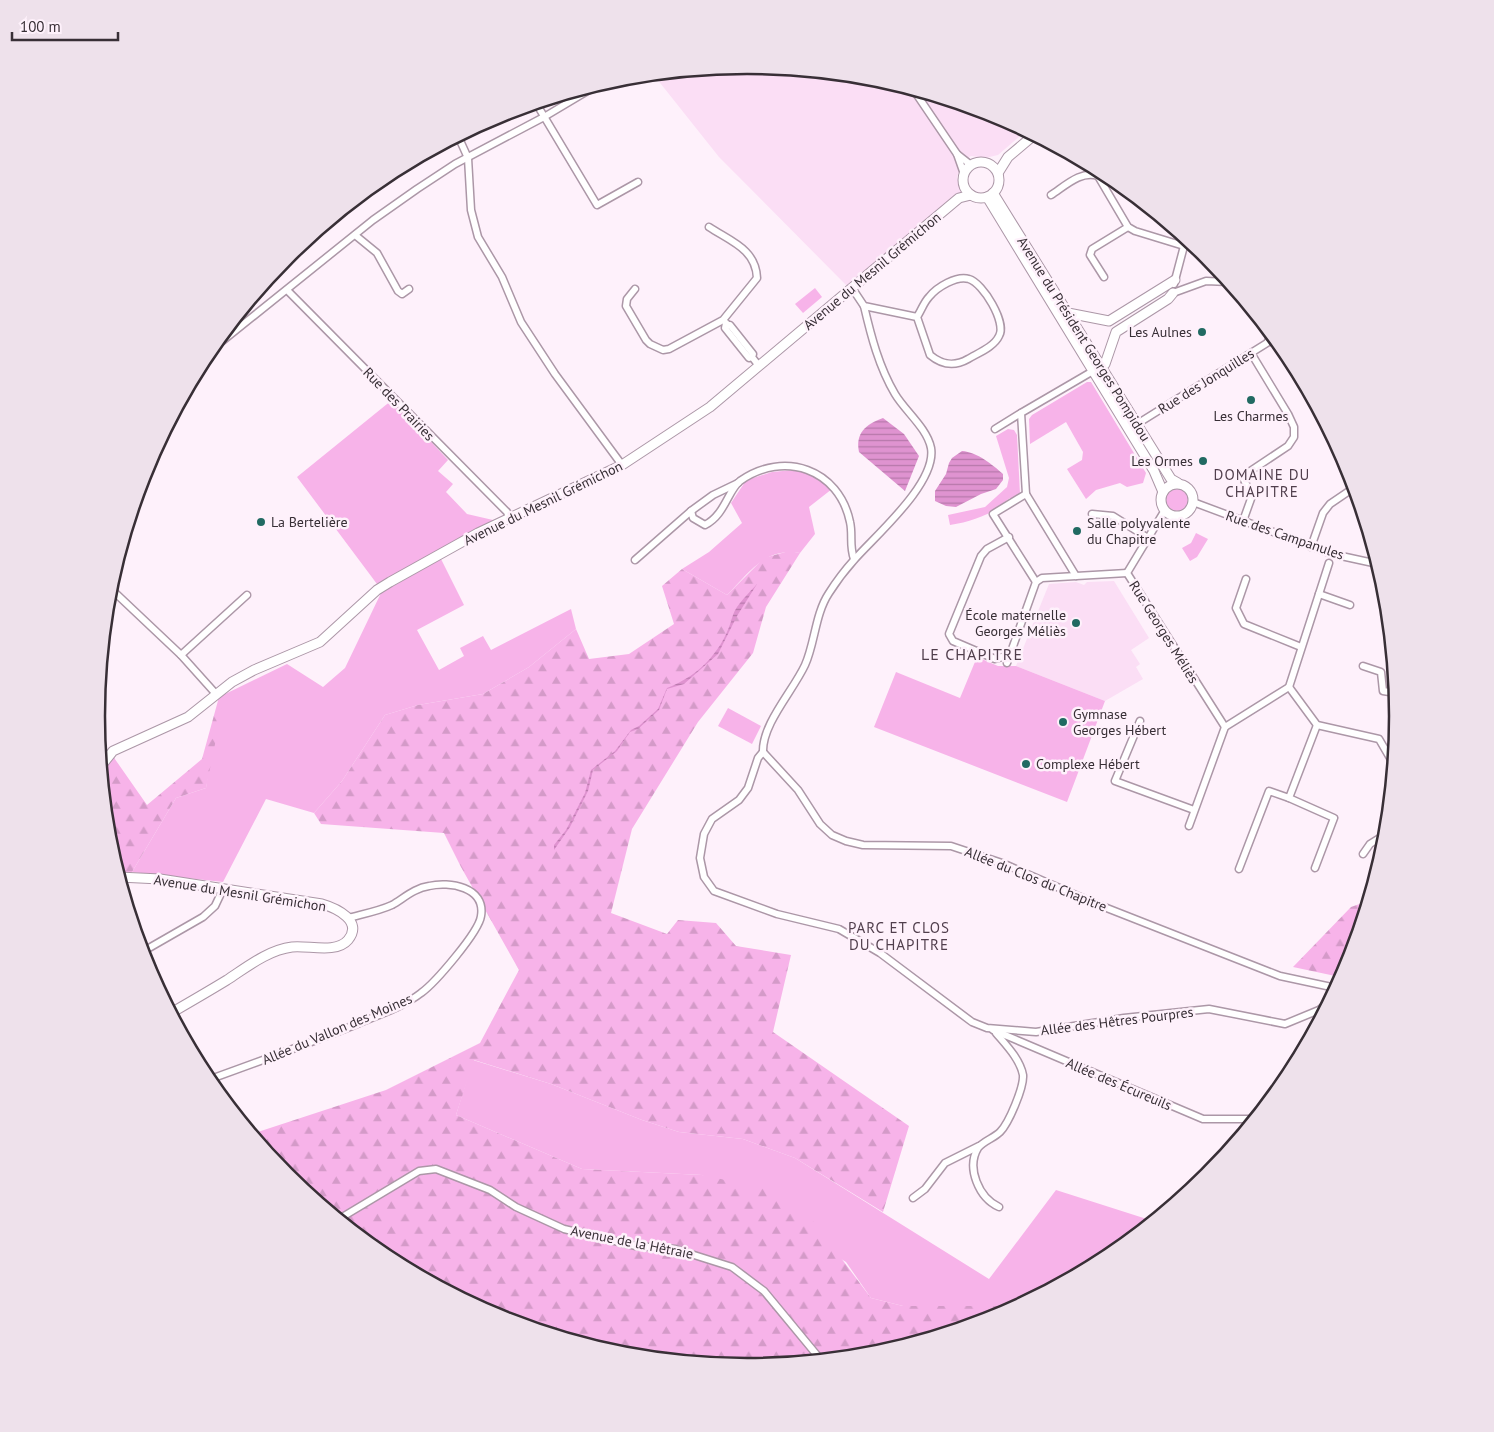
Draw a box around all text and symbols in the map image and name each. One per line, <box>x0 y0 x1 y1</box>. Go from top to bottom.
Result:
scale bar <box>12 10 119 42</box>
text: 100 m <box>20 17 61 36</box>
street label: Avenue du Mesnil Grémichon <box>799 208 945 334</box>
street label: Avenue du Président Georges Pompidou <box>1013 233 1155 445</box>
place label: Les Aulnes <box>1129 323 1192 341</box>
marker: Les Aulnes <box>1196 326 1208 338</box>
street label: Rue des Jonquilles <box>1155 344 1258 418</box>
street label: Rue des Prairies <box>359 364 439 445</box>
marker: Les Charmes <box>1245 394 1257 406</box>
place label: Les Charmes <box>1214 407 1289 425</box>
place label: Les Ormes <box>1131 452 1193 470</box>
marker: Les Ormes <box>1197 455 1209 467</box>
street label: Avenue du Mesnil Grémichon <box>461 457 625 549</box>
district label: DOMAINE DU CHAPITRE <box>1214 465 1310 501</box>
street label: Rue des Campanules <box>1224 506 1347 564</box>
place label: La Bertelière <box>271 513 348 531</box>
place label: Salle polyvalente du Chapitre <box>1087 514 1190 548</box>
marker: La Bertelière <box>255 516 267 528</box>
marker: Salle polyvalente du Chapitre <box>1071 525 1083 537</box>
street label: Rue Georges Méliès <box>1125 577 1203 687</box>
place label: École maternelle Georges Méliès <box>965 606 1066 640</box>
marker: École maternelle Georges Méliès <box>1070 617 1082 629</box>
district label: LE CHAPITRE <box>921 644 1023 664</box>
place label: Gymnase Georges Hébert <box>1073 705 1166 739</box>
marker: Gymnase Georges Hébert <box>1057 716 1069 728</box>
place label: Complexe Hébert <box>1036 755 1140 773</box>
marker: Complexe Hébert <box>1020 758 1032 770</box>
street label: Allée du Clos du Chapitre <box>962 842 1110 916</box>
street label: Avenue du Mesnil Grémichon <box>153 870 327 916</box>
district label: PARC ET CLOS DU CHAPITRE <box>848 918 950 954</box>
street label: Allée du Vallon des Moines <box>259 989 415 1069</box>
street label: Allée des Hêtres Pourpres <box>1040 1003 1194 1039</box>
street label: Allée des Écureuils <box>1063 1054 1175 1114</box>
street label: Avenue de la Hêtraie <box>569 1221 695 1263</box>

